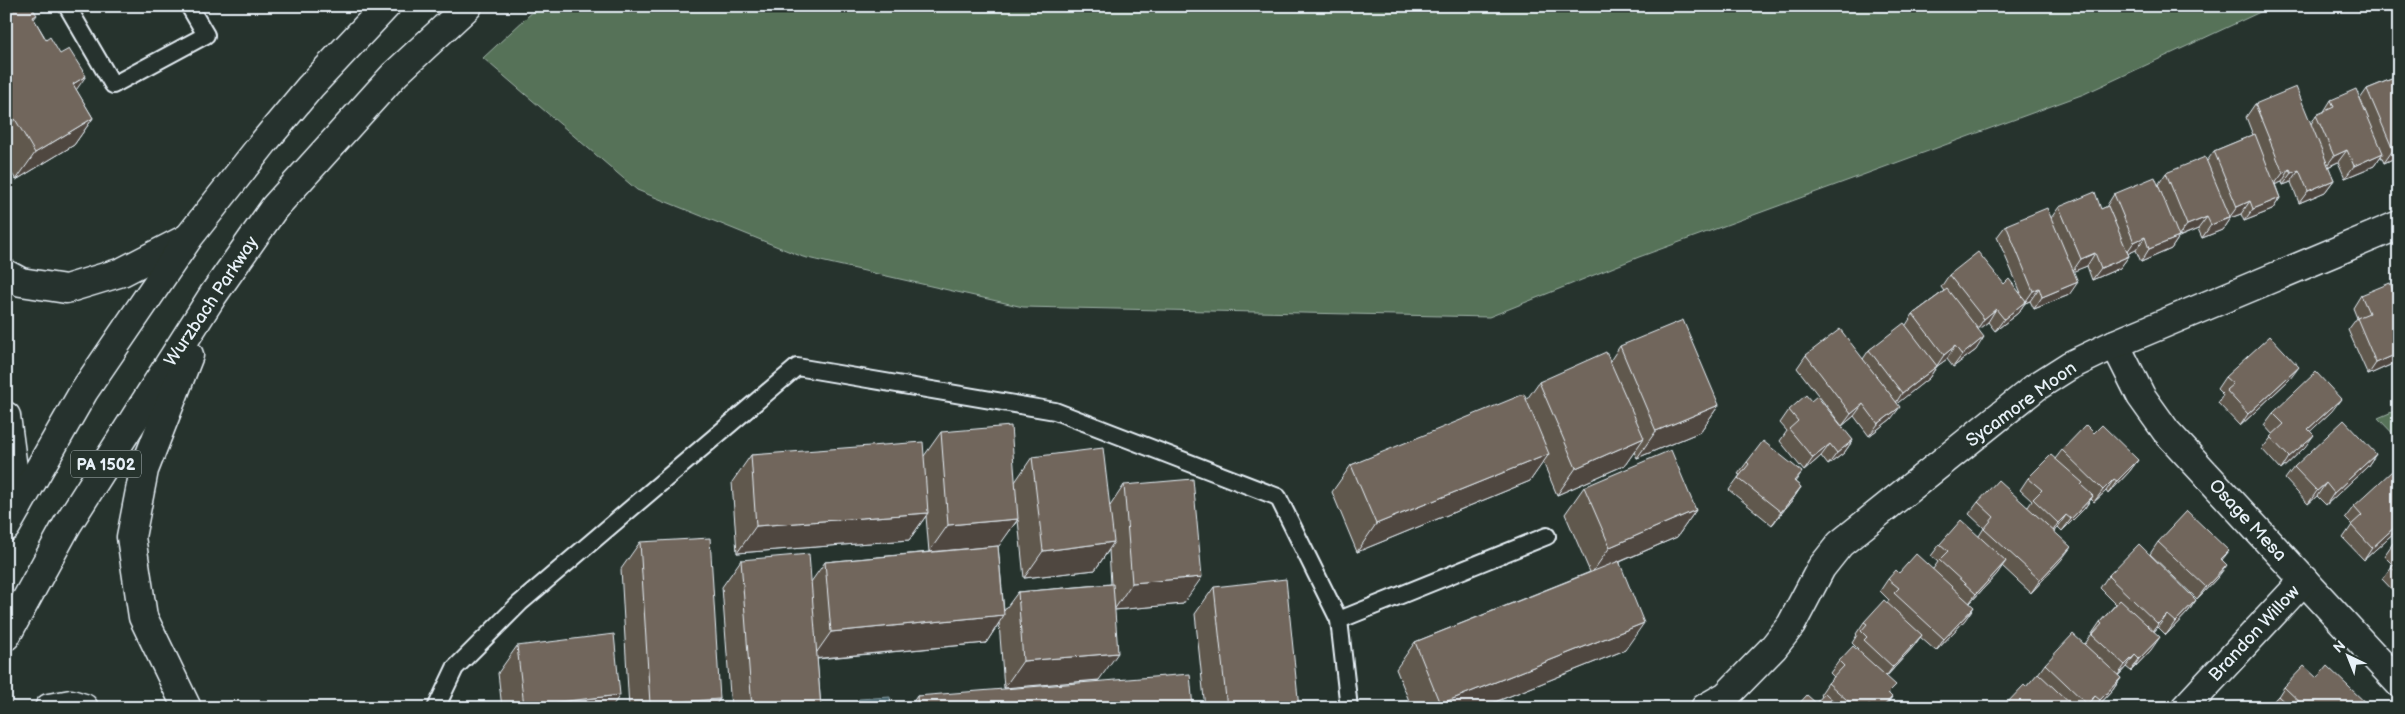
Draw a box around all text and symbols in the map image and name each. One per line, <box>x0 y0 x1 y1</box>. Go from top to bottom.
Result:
street label: Wurzbach Parkway <box>160 231 263 370</box>
street label: Sycamore Moon <box>1962 357 2081 451</box>
road number: PA 1502 <box>71 450 141 478</box>
street label: Osage Mesa <box>2204 475 2291 566</box>
street label: Brandon Willow <box>2205 581 2304 686</box>
north arrow <box>2322 632 2372 682</box>
text: N <box>2330 637 2349 657</box>

